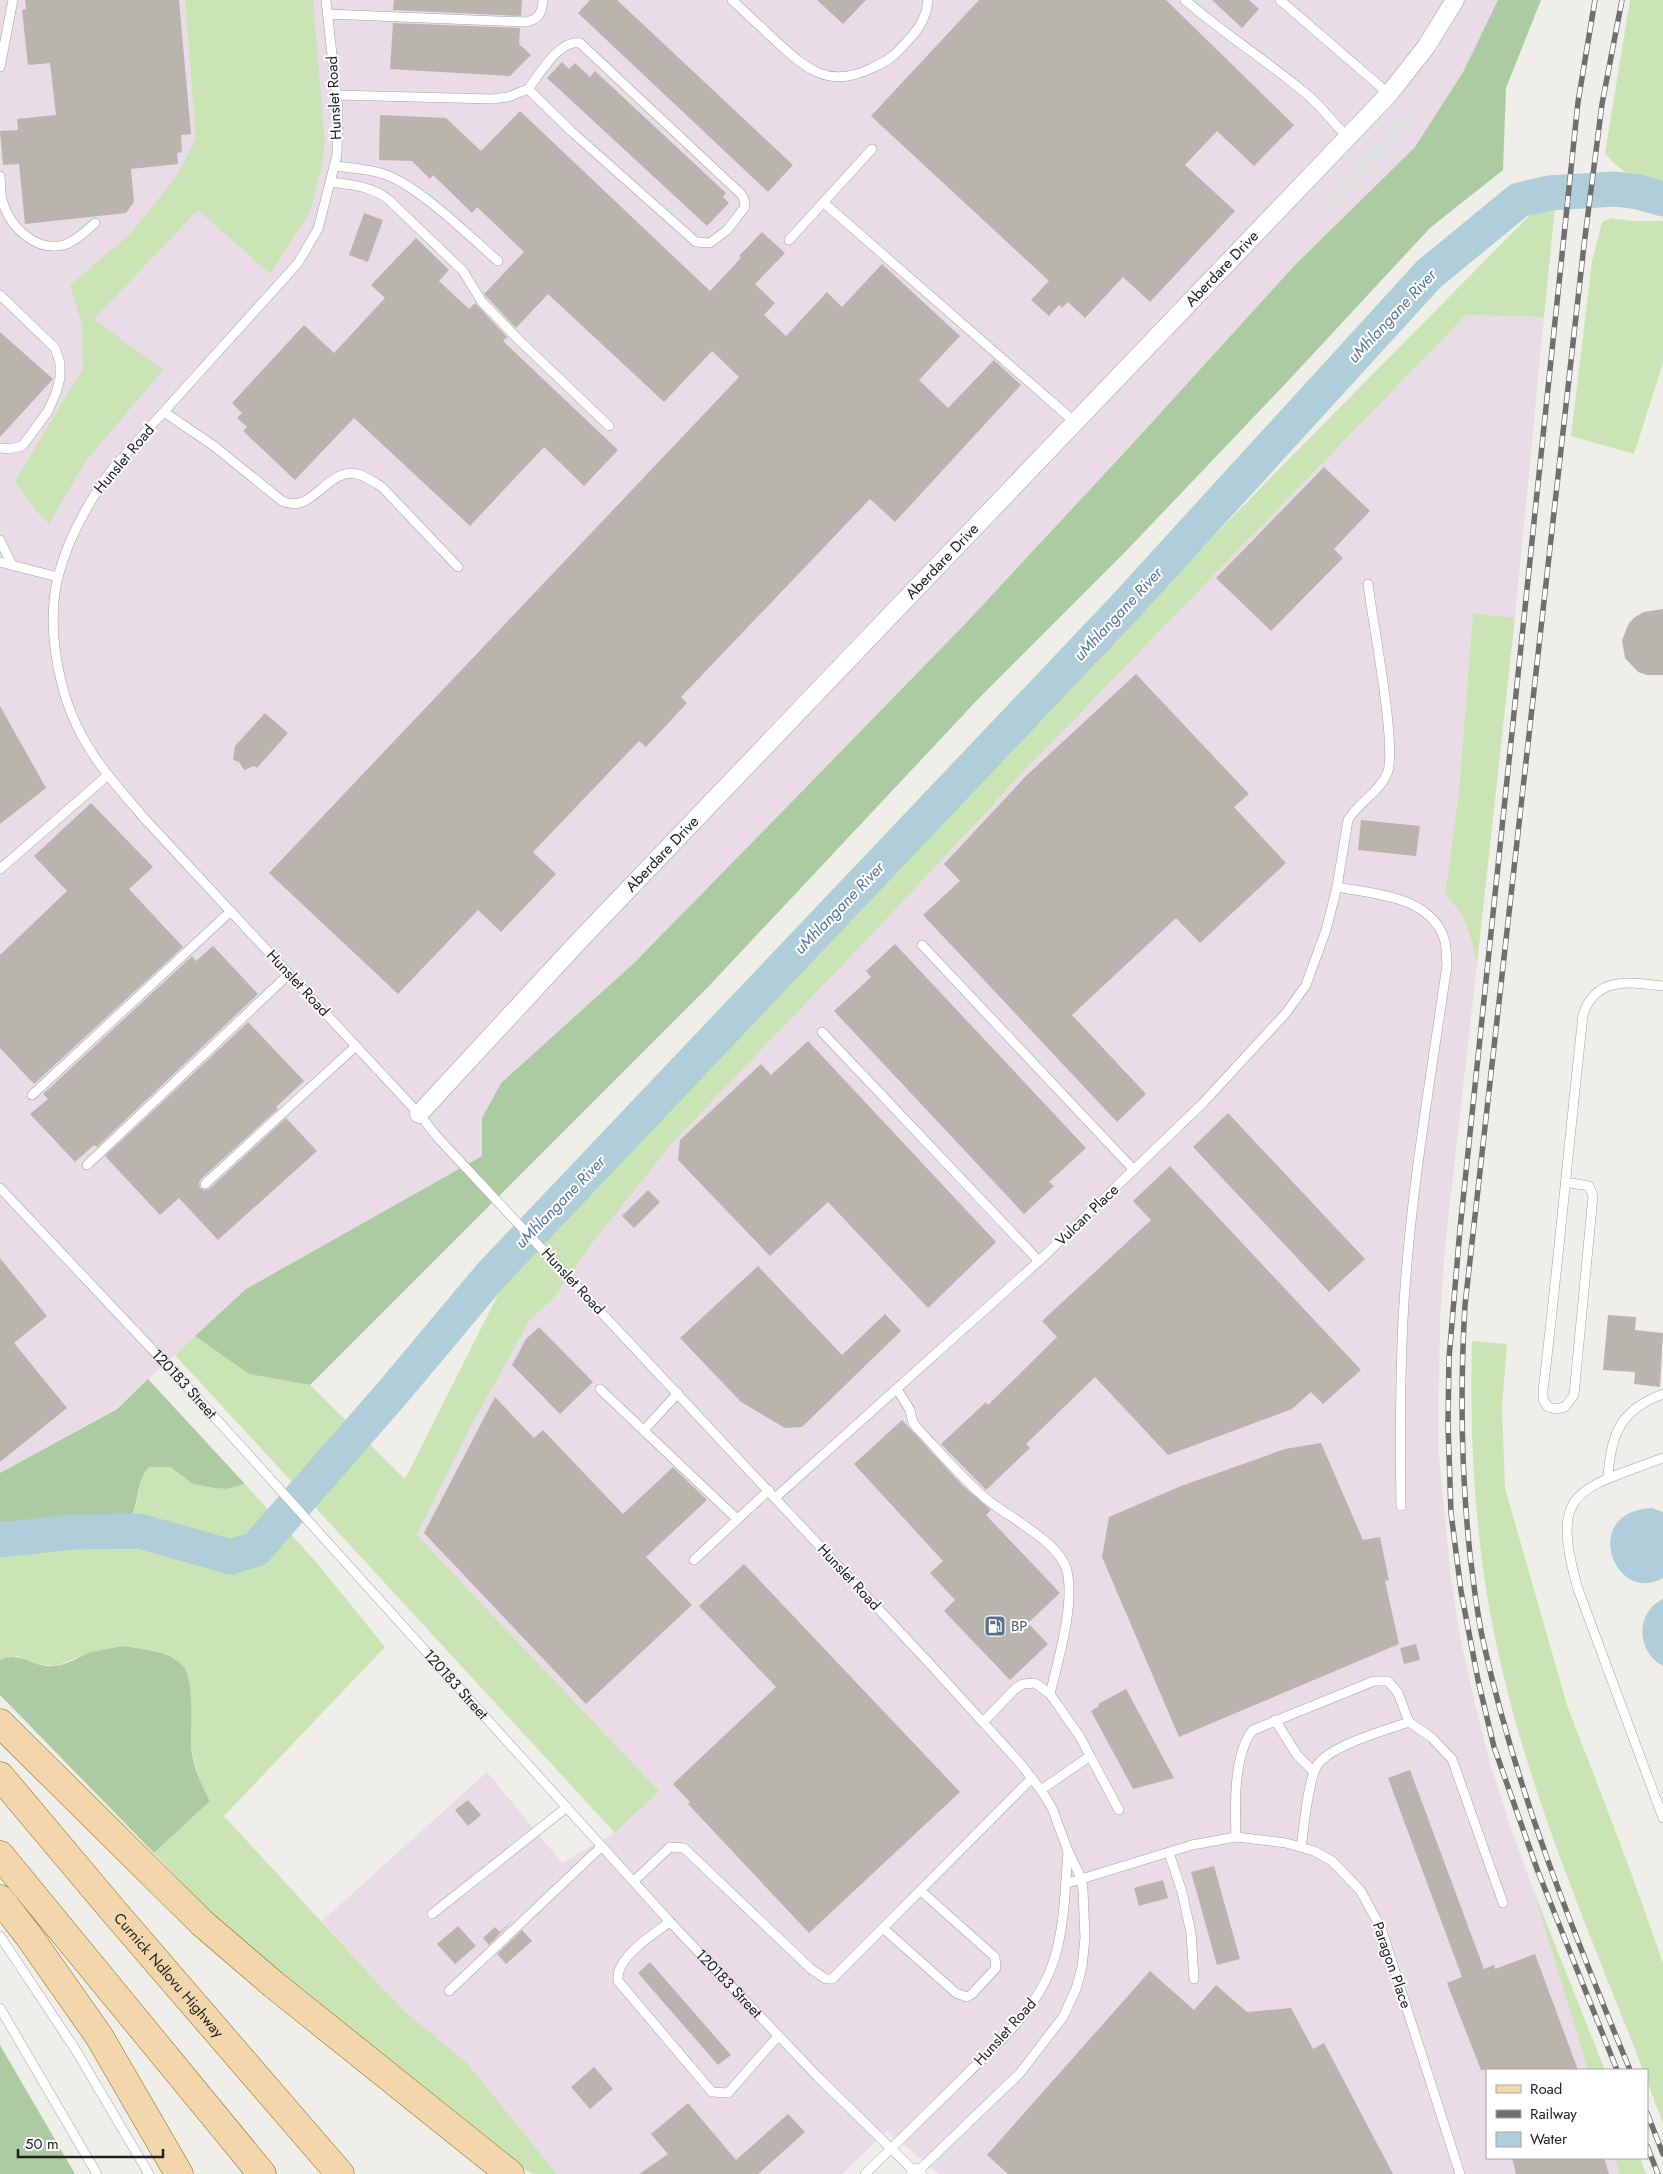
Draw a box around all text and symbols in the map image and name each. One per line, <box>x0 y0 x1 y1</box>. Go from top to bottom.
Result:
street label: Hunslet Road <box>321 55 347 141</box>
street label: Aberdare Drive <box>1180 226 1264 312</box>
water label: uMhlangane River <box>1342 263 1443 368</box>
street label: Hunslet Road <box>89 420 159 498</box>
street label: Aberdare Drive <box>900 518 984 604</box>
water label: uMhlangane River <box>1068 561 1169 666</box>
street label: Aberdare Drive <box>620 811 704 897</box>
water label: uMhlangane River <box>789 855 890 959</box>
street label: Hunslet Road <box>261 945 335 1021</box>
water label: uMhlangane River <box>510 1149 611 1253</box>
street label: Vulcan Place <box>1050 1179 1124 1251</box>
street label: Hunslet Road <box>536 1243 610 1319</box>
street label: 120183 Street <box>146 1344 222 1424</box>
street label: Hunslet Road <box>812 1539 886 1615</box>
fuel station icon: BP <box>983 1614 1007 1638</box>
place label: BP <box>1011 1615 1028 1637</box>
street label: 120183 Street <box>418 1645 494 1725</box>
street label: Curnick Ndlovu Highway <box>108 1908 229 2043</box>
street label: Paragon Place <box>1367 1919 1417 2011</box>
street label: 120183 Street <box>691 1944 767 2023</box>
street label: Hunslet Road <box>969 1993 1041 2071</box>
legend <box>1486 2069 1648 2159</box>
text: Road <box>1530 2078 1562 2100</box>
text: Railway <box>1530 2103 1577 2125</box>
scale bar <box>18 2126 162 2158</box>
text: Water <box>1530 2128 1568 2150</box>
text: 50 m <box>25 2133 59 2155</box>

